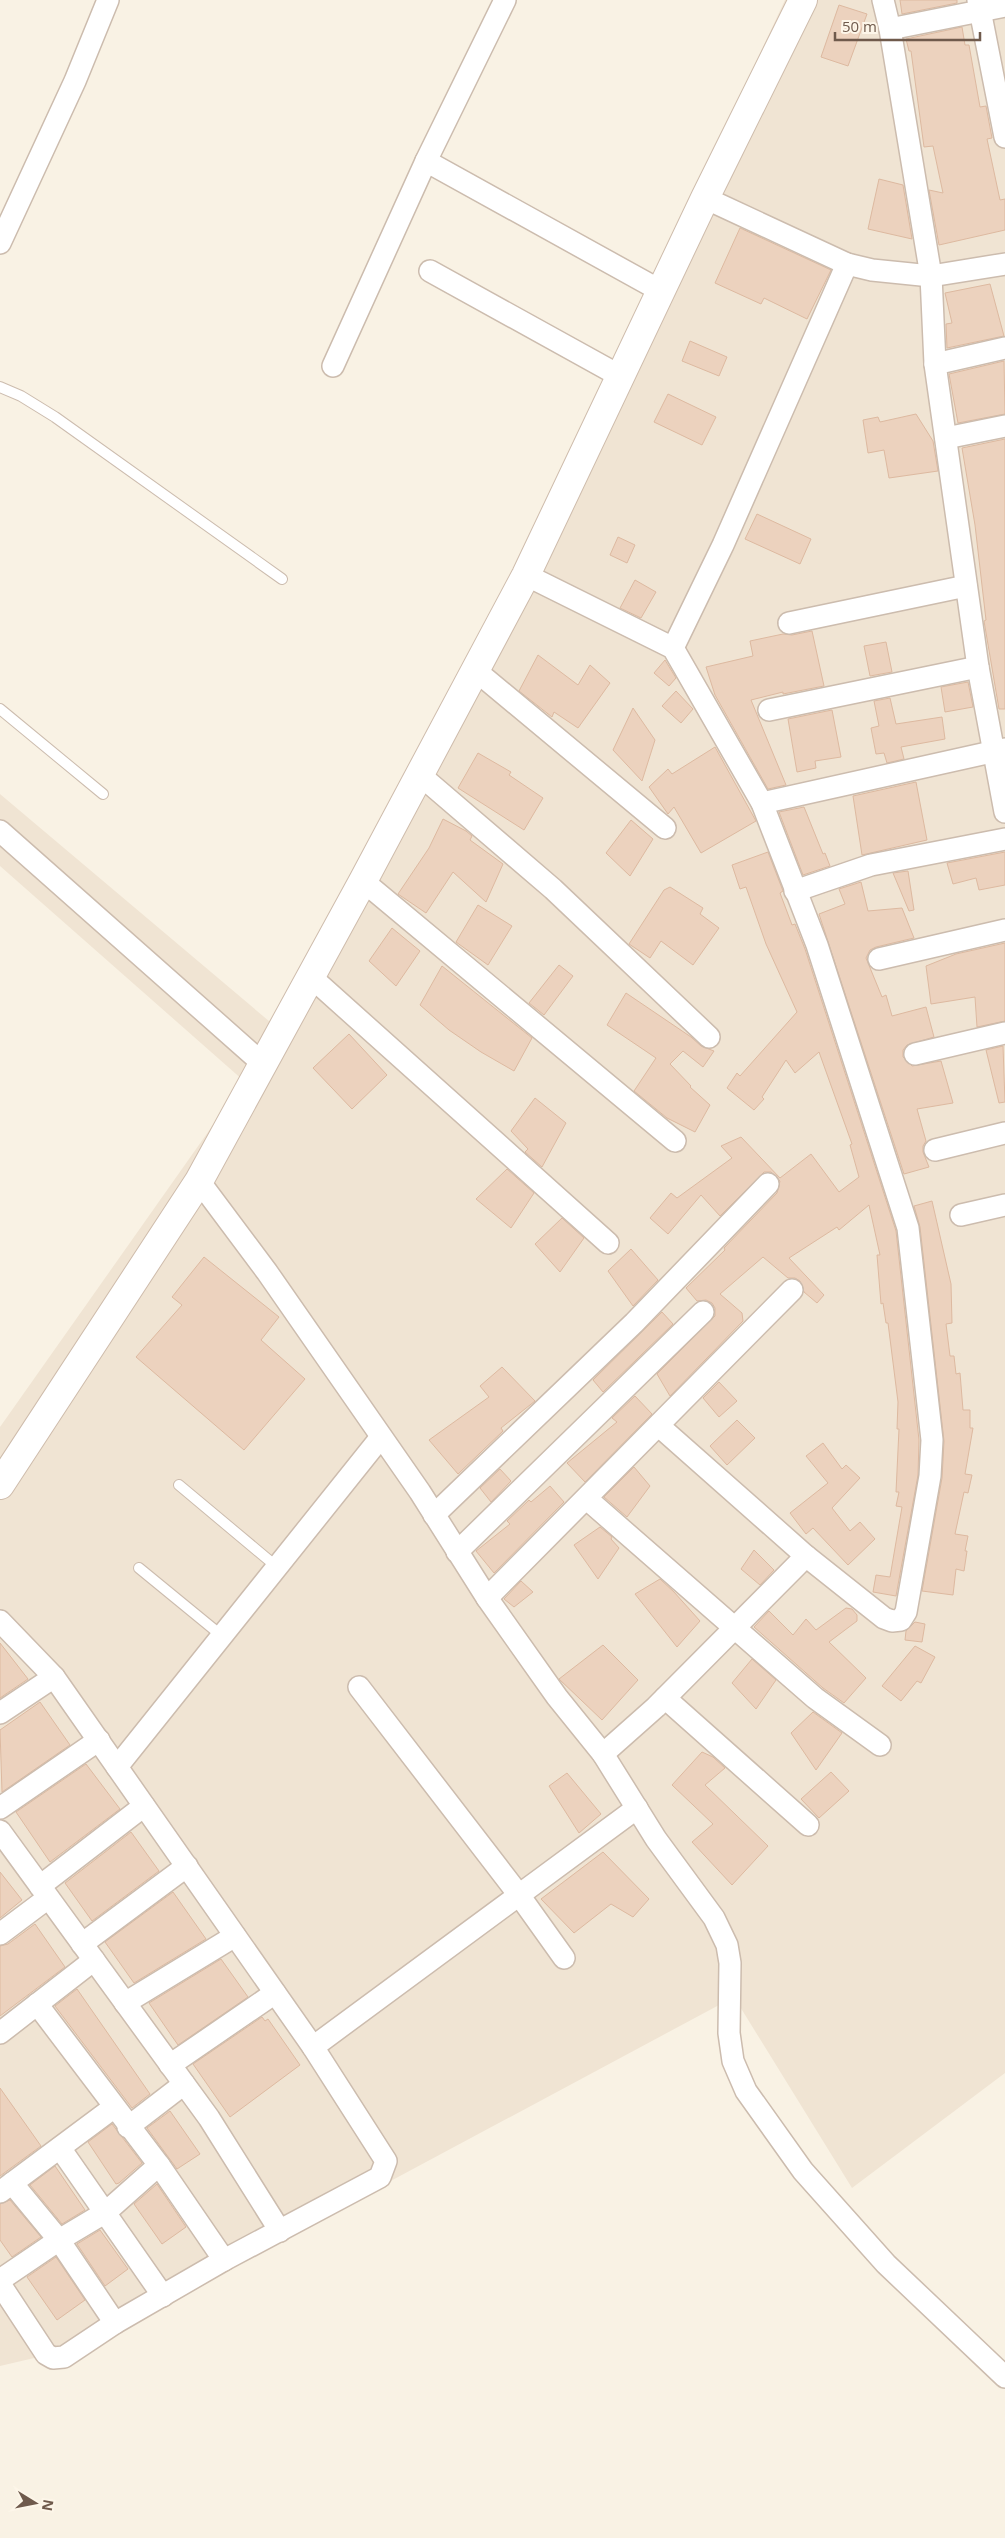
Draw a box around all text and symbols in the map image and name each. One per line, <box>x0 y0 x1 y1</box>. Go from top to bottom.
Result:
scale bar <box>835 10 980 42</box>
text: 50 m <box>842 16 877 36</box>
north arrow <box>10 2478 60 2528</box>
text: N <box>38 2498 59 2513</box>

